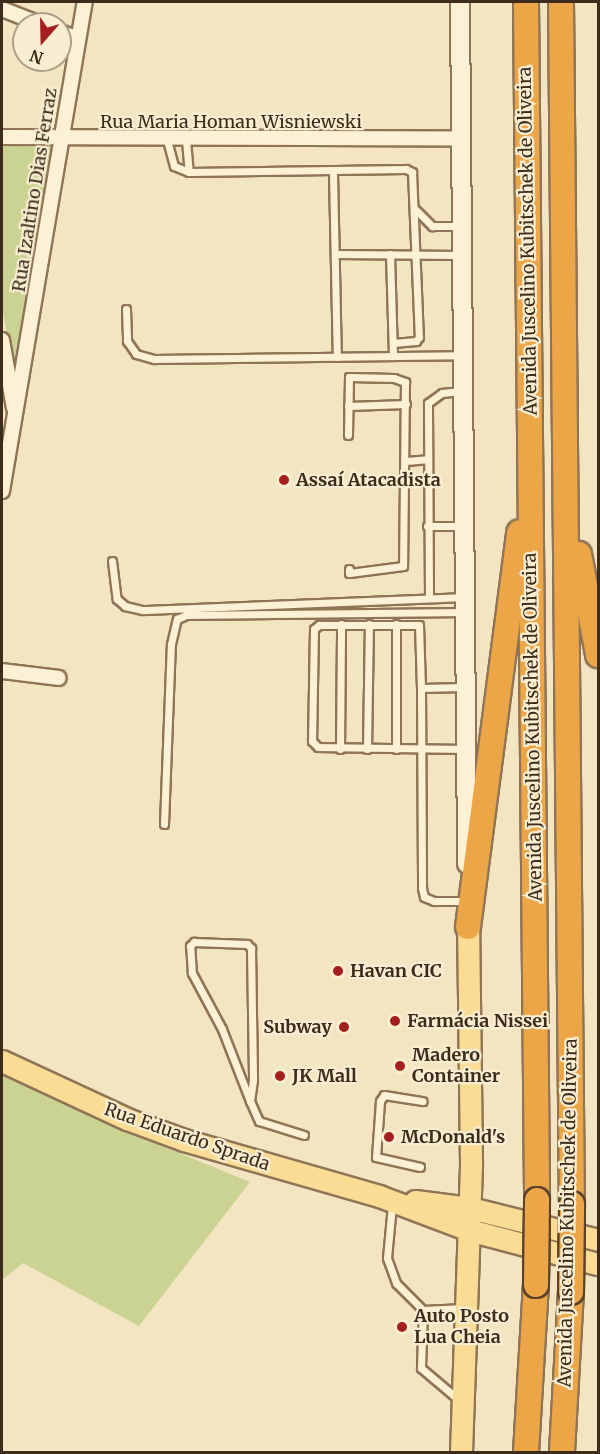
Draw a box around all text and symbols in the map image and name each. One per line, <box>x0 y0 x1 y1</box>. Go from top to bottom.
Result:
north arrow <box>12 12 72 72</box>
text: N <box>27 45 46 69</box>
street label: Avenida Juscelino Kubitschek de Oliveira <box>514 66 542 416</box>
street label: Rua Izaltino Dias Ferraz <box>8 86 62 294</box>
street label: Rua Maria Homan Wisniewski <box>100 111 362 133</box>
place label: Assaí Atacadista <box>296 469 441 491</box>
marker: Assaí Atacadista <box>277 473 291 487</box>
street label: Avenida Juscelino Kubitschek de Oliveira <box>519 552 547 902</box>
place label: Havan CIC <box>350 960 442 982</box>
marker: Havan CIC <box>331 964 345 978</box>
place label: Farmácia Nissei <box>407 1010 548 1032</box>
marker: Farmácia Nissei <box>388 1014 402 1028</box>
place label: Subway <box>263 1016 332 1038</box>
marker: Subway <box>337 1020 351 1034</box>
street label: Avenida Juscelino Kubitschek de Oliveira <box>554 1038 582 1388</box>
place label: Madero Container <box>412 1045 500 1088</box>
marker: Madero Container <box>393 1059 407 1073</box>
place label: JK Mall <box>292 1065 357 1087</box>
marker: JK Mall <box>273 1069 287 1083</box>
street label: Rua Eduardo Sprada <box>101 1098 273 1176</box>
place label: McDonald's <box>401 1126 505 1148</box>
marker: McDonald's <box>382 1130 396 1144</box>
place label: Auto Posto Lua Cheia <box>414 1306 509 1348</box>
marker: Auto Posto Lua Cheia <box>395 1320 409 1334</box>

